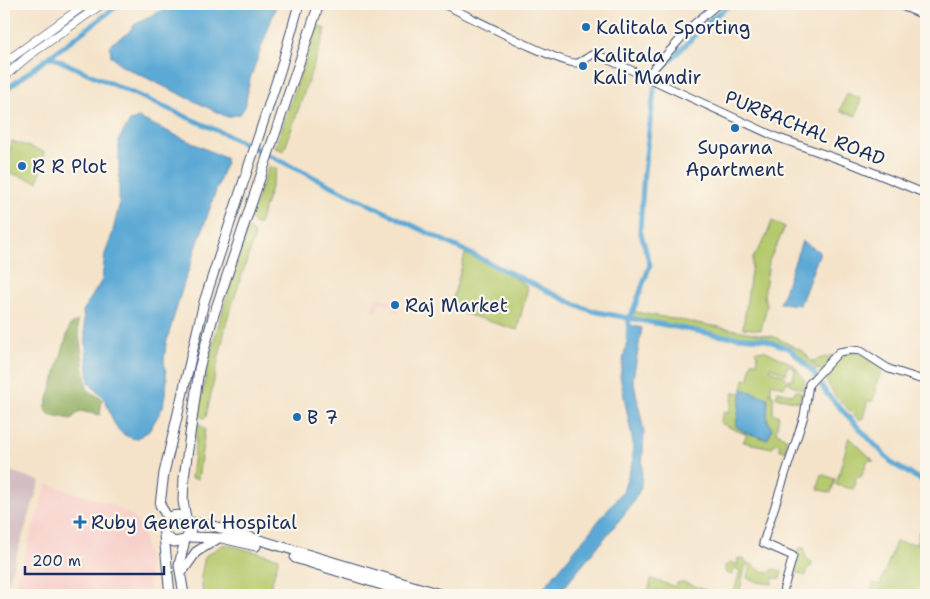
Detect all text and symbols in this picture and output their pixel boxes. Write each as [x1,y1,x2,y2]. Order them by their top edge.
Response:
place label: Kalitala Sporting [596,15,750,40]
marker: Kalitala Sporting [580,21,592,33]
place label: Kalitala Kali Mandir [593,43,702,90]
marker: Kalitala Kali Mandir [577,60,589,72]
street label: PURBACHAL ROAD [721,84,889,172]
marker: Suparna Apartment [729,122,741,134]
place label: Suparna Apartment [685,135,785,182]
place label: R R Plot [32,154,107,179]
marker: R R Plot [16,160,28,172]
place label: Raj Market [405,293,508,318]
marker: Raj Market [389,299,401,311]
place label: B 7 [307,405,338,430]
marker: B 7 [291,411,303,423]
place label: Ruby General Hospital [91,510,297,535]
marker: Ruby General Hospital [73,515,87,529]
scale bar [25,544,164,576]
text: 200 m [32,551,81,571]

